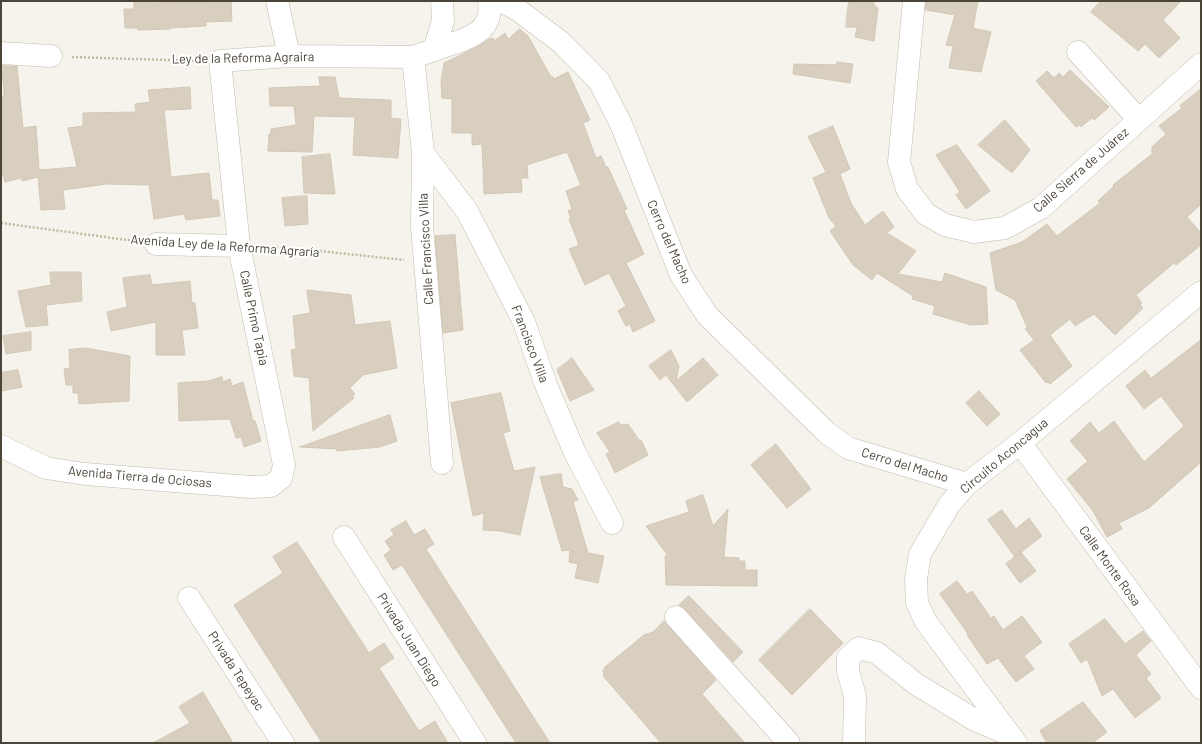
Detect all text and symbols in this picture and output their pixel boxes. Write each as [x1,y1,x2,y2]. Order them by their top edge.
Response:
street label: Ley de la Reforma Agraira [171,49,315,67]
street label: Calle Sierra de Juárez [1030,124,1132,216]
street label: Calle Francisco Villa [415,193,437,305]
street label: Cerro del Macho [644,198,694,286]
street label: Avenida Ley de la Reforma Agraría [130,232,320,260]
street label: Calle Primo Tapia [236,269,272,367]
street label: Francisco Villa [508,303,552,385]
street label: Circuito Aconcagua [957,415,1051,497]
street label: Cerro del Macho [860,444,950,486]
street label: Avenida Tierra de Ociosas [67,463,213,491]
street label: Calle Monte Rosa [1076,523,1144,609]
street label: Privada Juan Diego [374,590,444,690]
street label: Privada Tepeyac [205,628,267,714]

